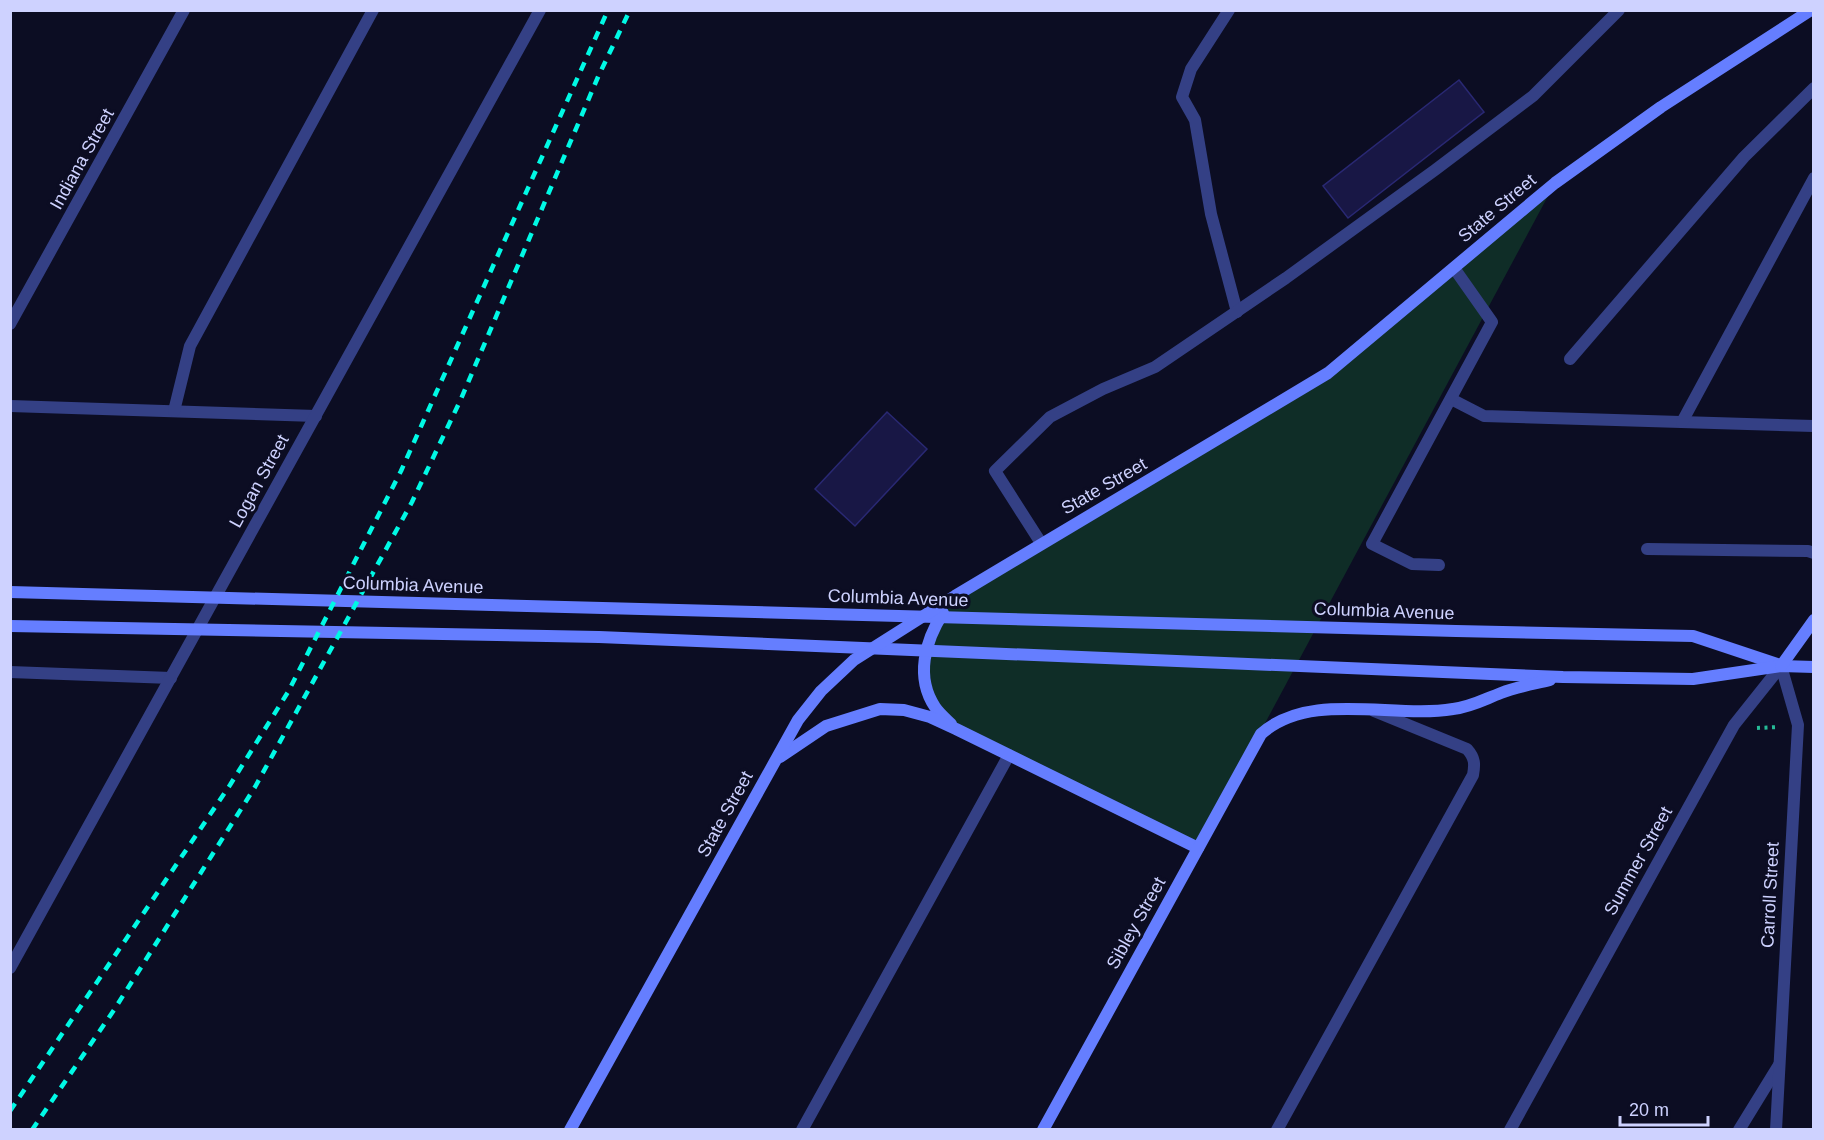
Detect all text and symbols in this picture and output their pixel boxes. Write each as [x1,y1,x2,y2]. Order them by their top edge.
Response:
street label: Indiana Street [46,105,118,213]
street label: State Street [1454,170,1540,246]
street label: Logan Street [225,431,293,531]
street label: State Street [1058,454,1150,518]
street label: Columbia Avenue [342,573,484,597]
street label: Columbia Avenue [827,586,969,610]
street label: Columbia Avenue [1313,599,1455,623]
street label: State Street [693,768,757,860]
street label: Summer Street [1600,803,1676,919]
street label: Carroll Street [1757,842,1783,948]
street label: Sibley Street [1103,874,1169,972]
scale bar [1620,1089,1708,1127]
text: 20 m [1629,1100,1669,1120]

